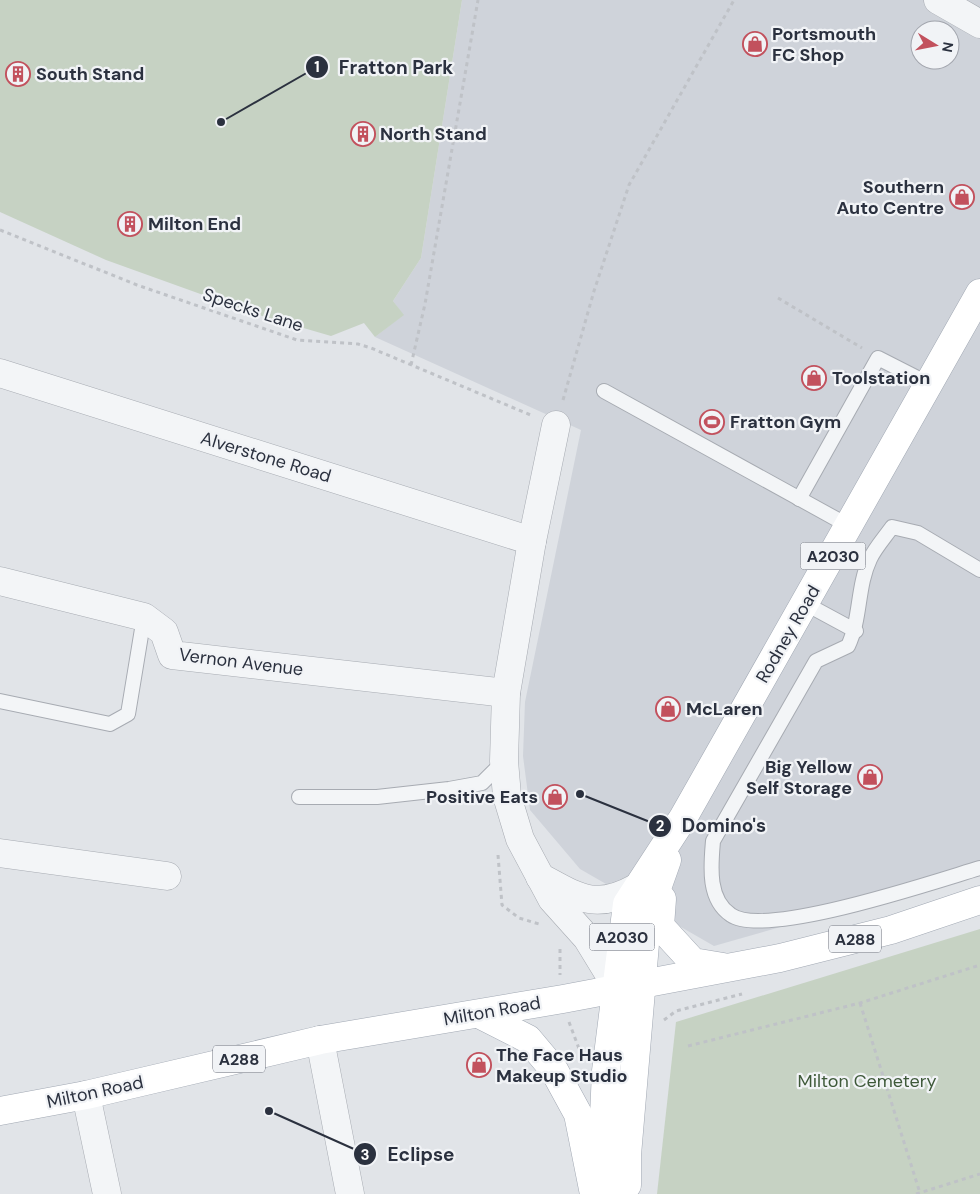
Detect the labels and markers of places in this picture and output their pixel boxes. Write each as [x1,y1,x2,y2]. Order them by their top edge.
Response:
place label: Portsmouth FC Shop [772,22,876,67]
shop icon: Portsmouth FC Shop [742,31,768,57]
callout: Fratton Park [304,50,463,84]
building icon: South Stand [5,61,31,87]
place label: South Stand [36,62,144,86]
building icon: North Stand [350,121,376,147]
place label: North Stand [380,122,487,146]
place label: Southern Auto Centre [836,175,944,220]
shop icon: Southern Auto Centre [949,184,975,210]
building icon: Milton End [117,211,143,237]
place label: Milton End [148,212,241,236]
shop icon: Toolstation [801,365,827,391]
place label: Toolstation [832,366,930,390]
sports icon: Fratton Gym [699,409,725,435]
place label: Fratton Gym [730,410,841,434]
shop icon: McLaren [655,696,681,722]
place label: McLaren [686,697,763,721]
place label: Big Yellow Self Storage [746,755,852,800]
shop icon: Big Yellow Self Storage [857,764,883,790]
shop icon: Positive Eats [542,784,568,810]
place label: Positive Eats [426,785,538,809]
callout: Domino's [647,809,776,843]
place label: The Face Haus Makeup Studio [496,1043,628,1088]
shop icon: The Face Haus Makeup Studio [466,1052,492,1078]
callout: Eclipse [353,1137,465,1171]

